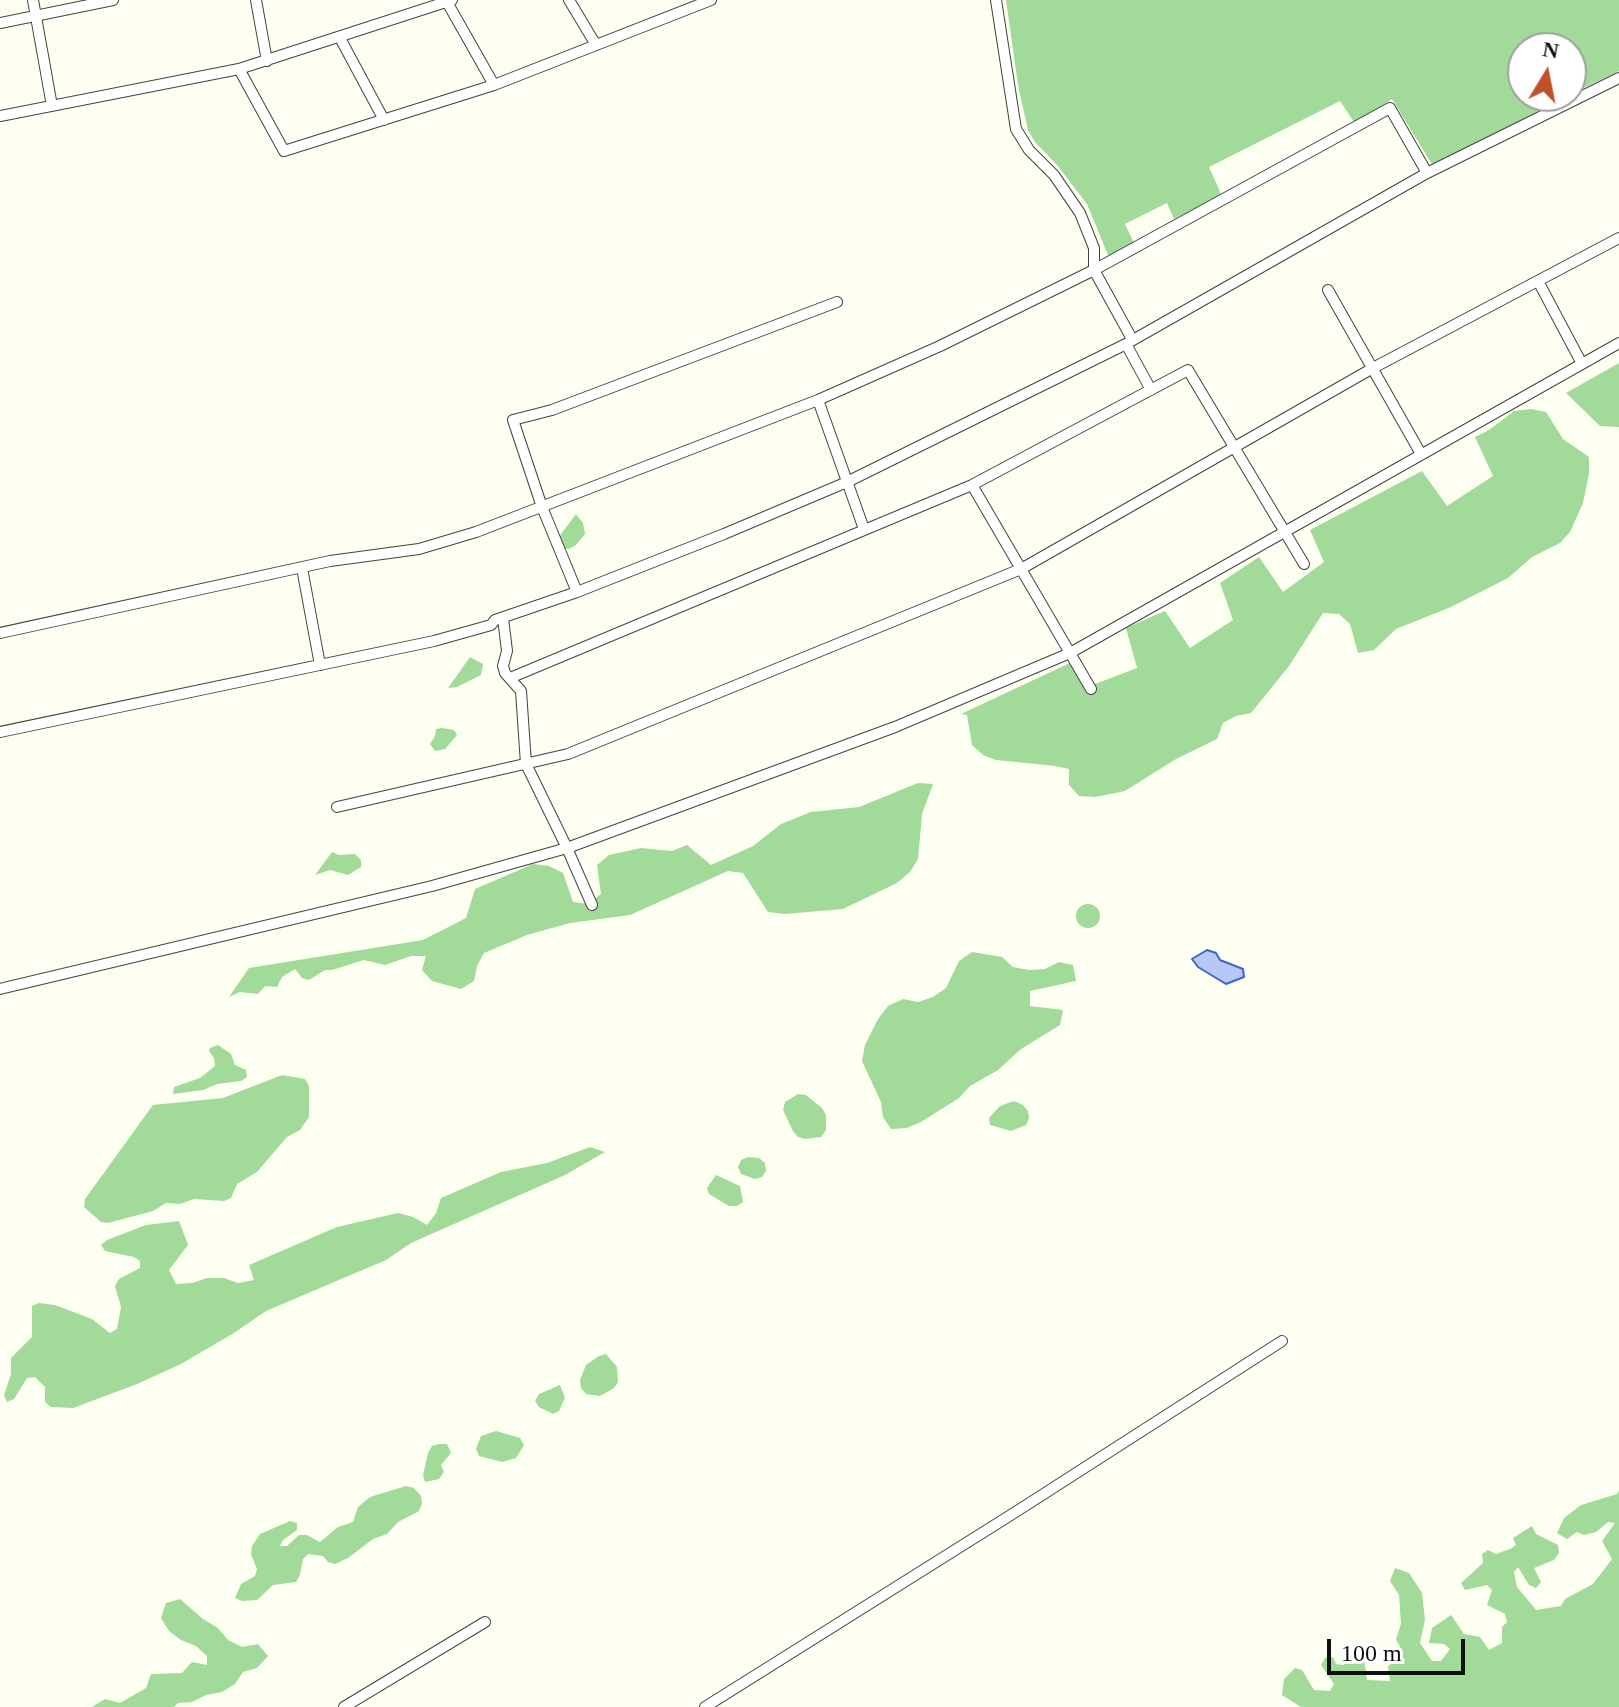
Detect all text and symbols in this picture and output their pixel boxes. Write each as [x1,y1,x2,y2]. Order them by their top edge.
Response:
north arrow [1507,32,1587,112]
text: N [1541,36,1561,64]
scale bar [1331,1623,1469,1673]
text: 100 m [1341,1640,1402,1666]

